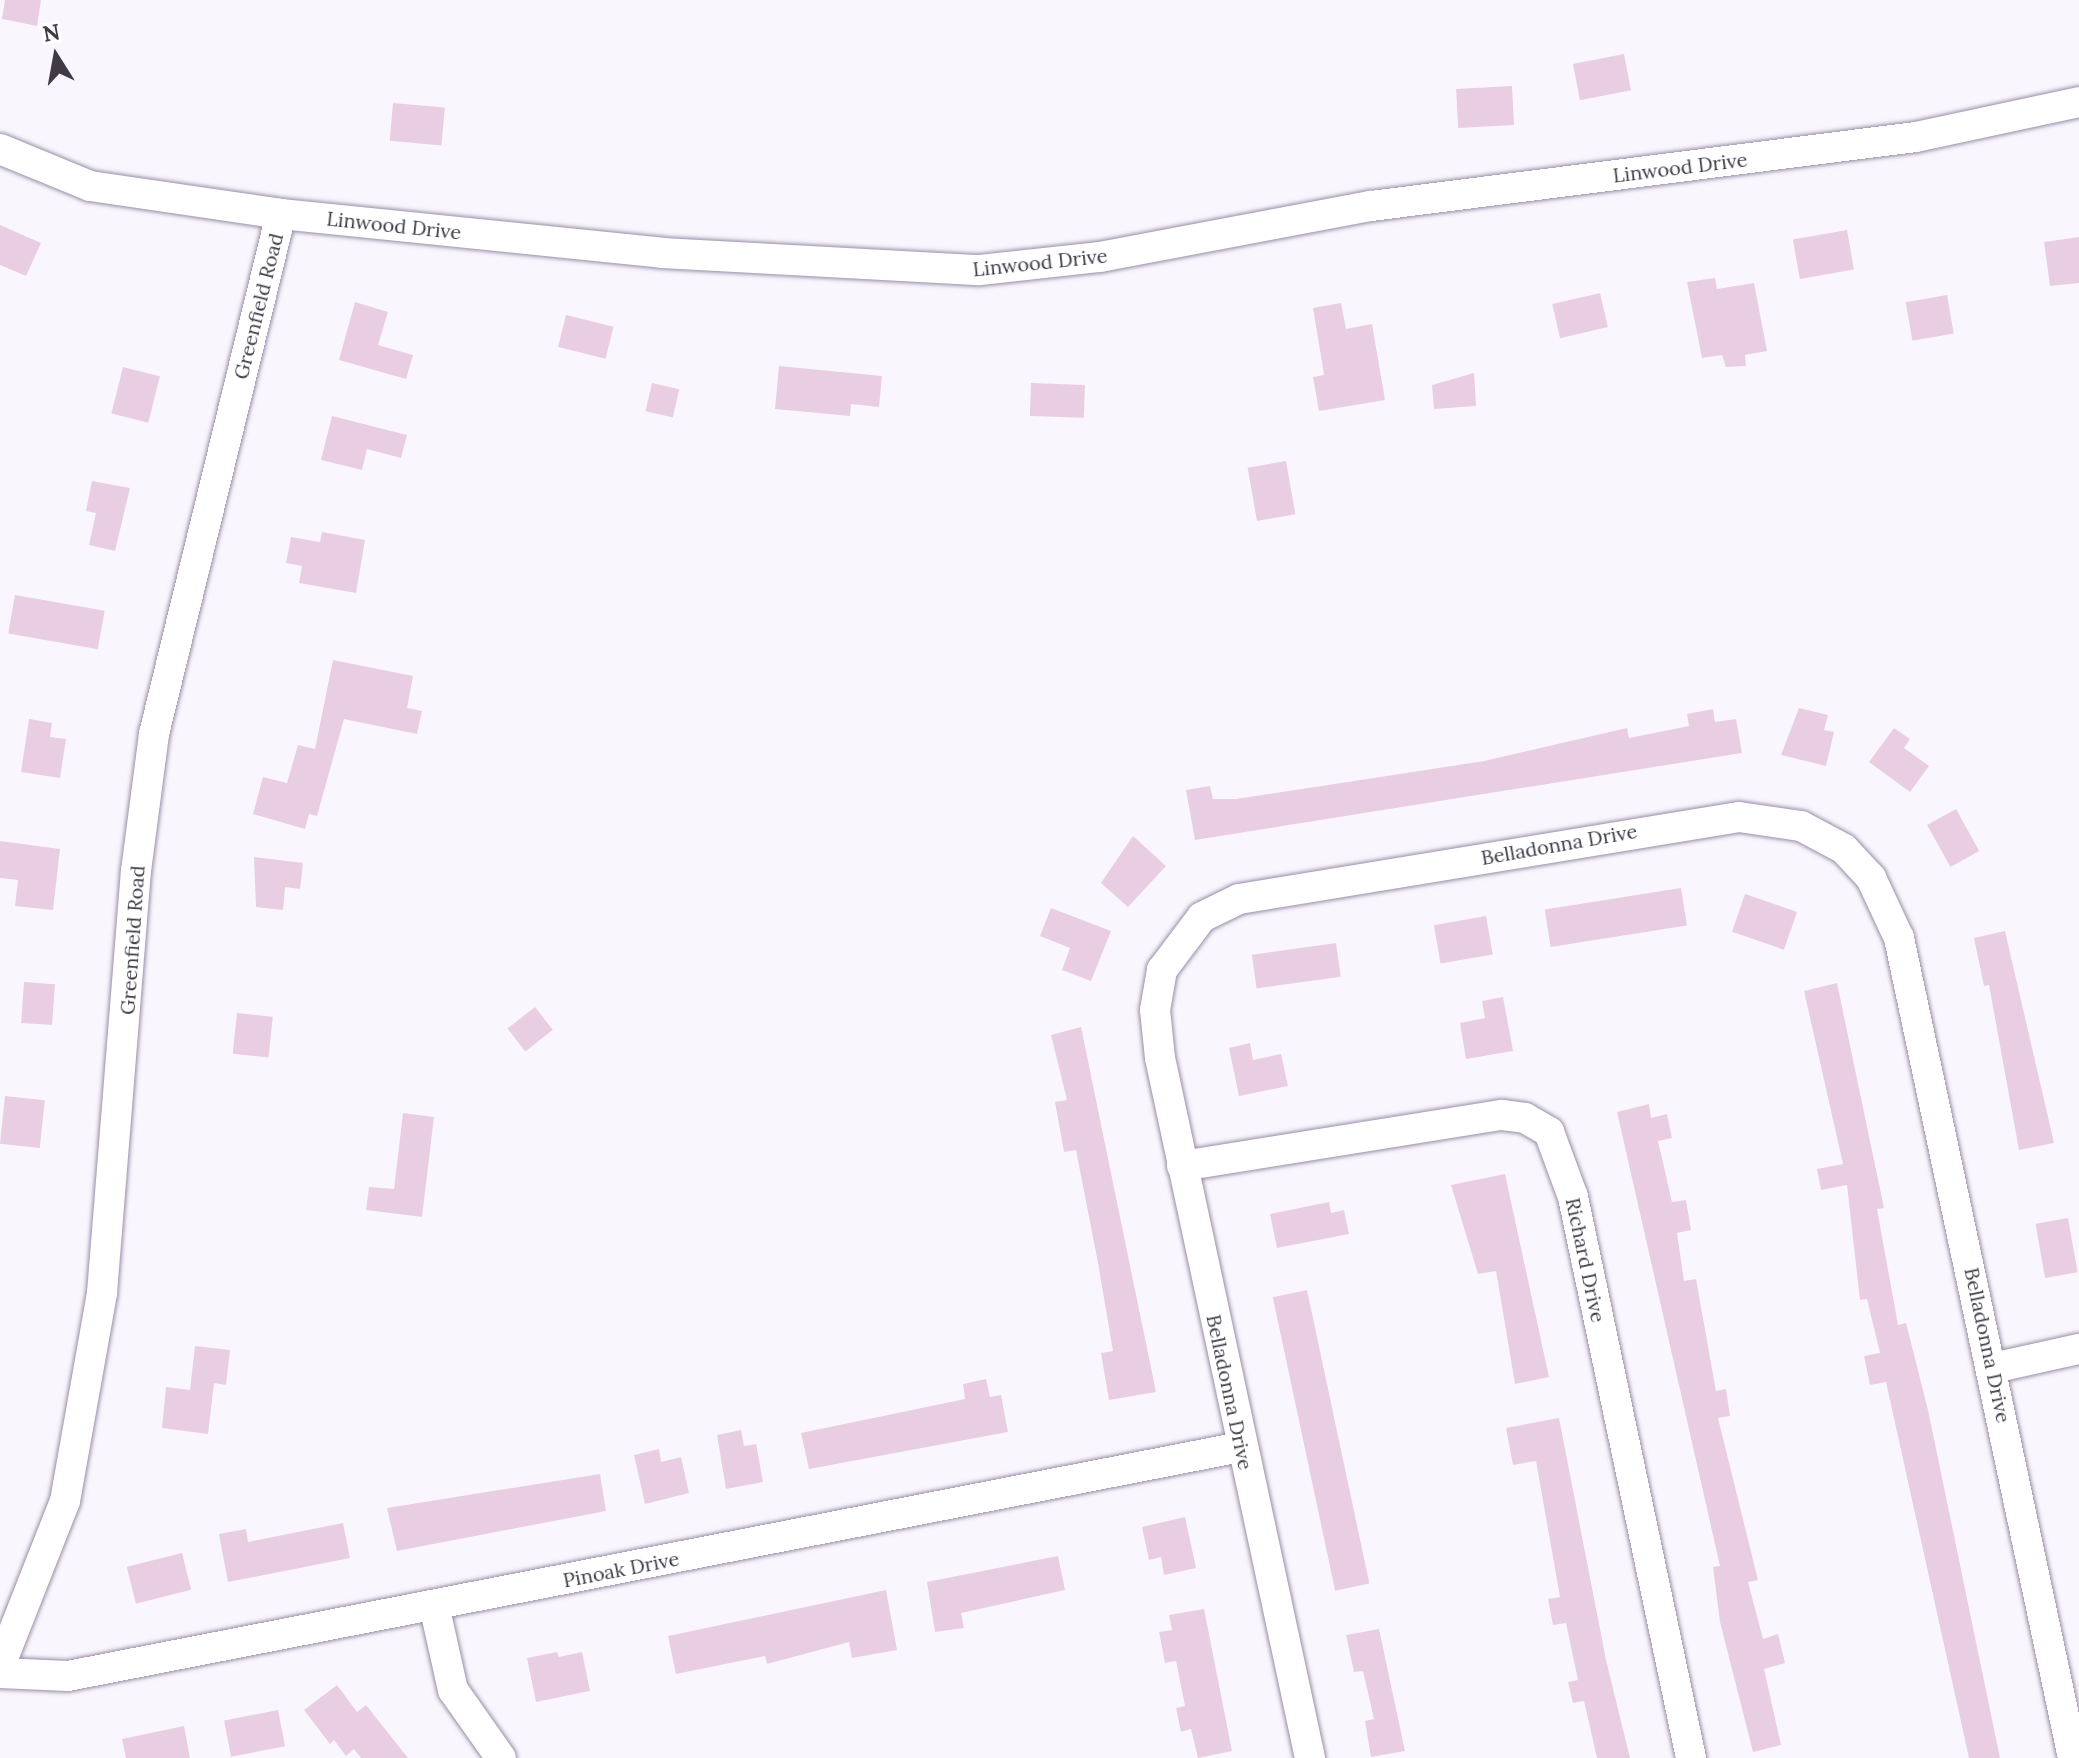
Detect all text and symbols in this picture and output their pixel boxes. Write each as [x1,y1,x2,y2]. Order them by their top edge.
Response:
north arrow [16,16,96,96]
text: N [40,17,62,48]
street label: Linwood Drive [1611,147,1749,187]
street label: Linwood Drive [325,206,463,244]
street label: Greenfield Road [228,230,288,382]
street label: Linwood Drive [971,243,1109,281]
street label: Belladonna Drive [1479,818,1639,870]
street label: Greenfield Road [115,864,149,1016]
street label: Richard Drive [1561,1195,1611,1325]
street label: Belladonna Drive [1960,1265,2016,1425]
street label: Belladonna Drive [1202,1312,1258,1472]
street label: Pinoak Drive [561,1546,681,1592]

